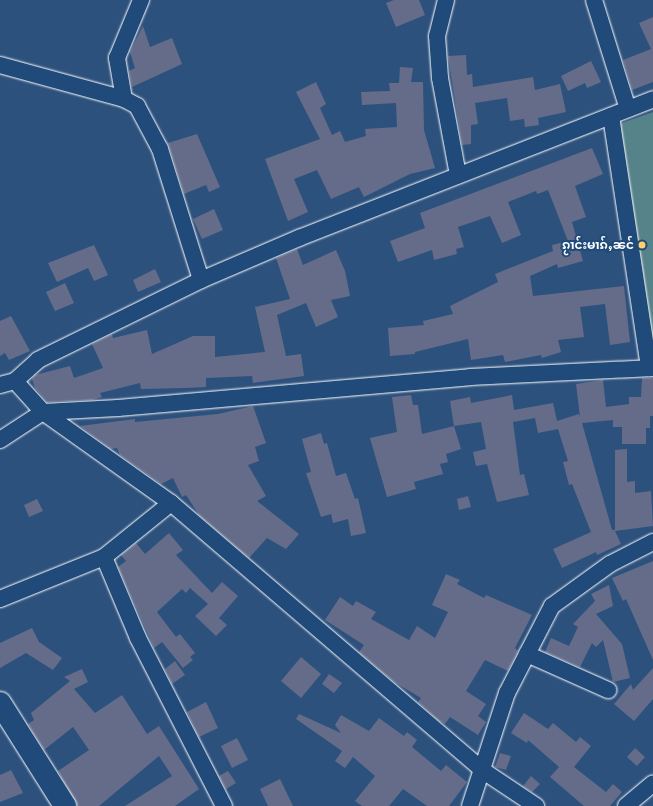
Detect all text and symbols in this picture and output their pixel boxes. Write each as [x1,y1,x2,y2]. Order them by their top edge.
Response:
place label: ၵႂၢင်းမၢၵ်ႇၼင် [562,238,634,252]
marker: ၵႂၢင်းမၢၵ်ႇၼင် [637,240,647,250]

